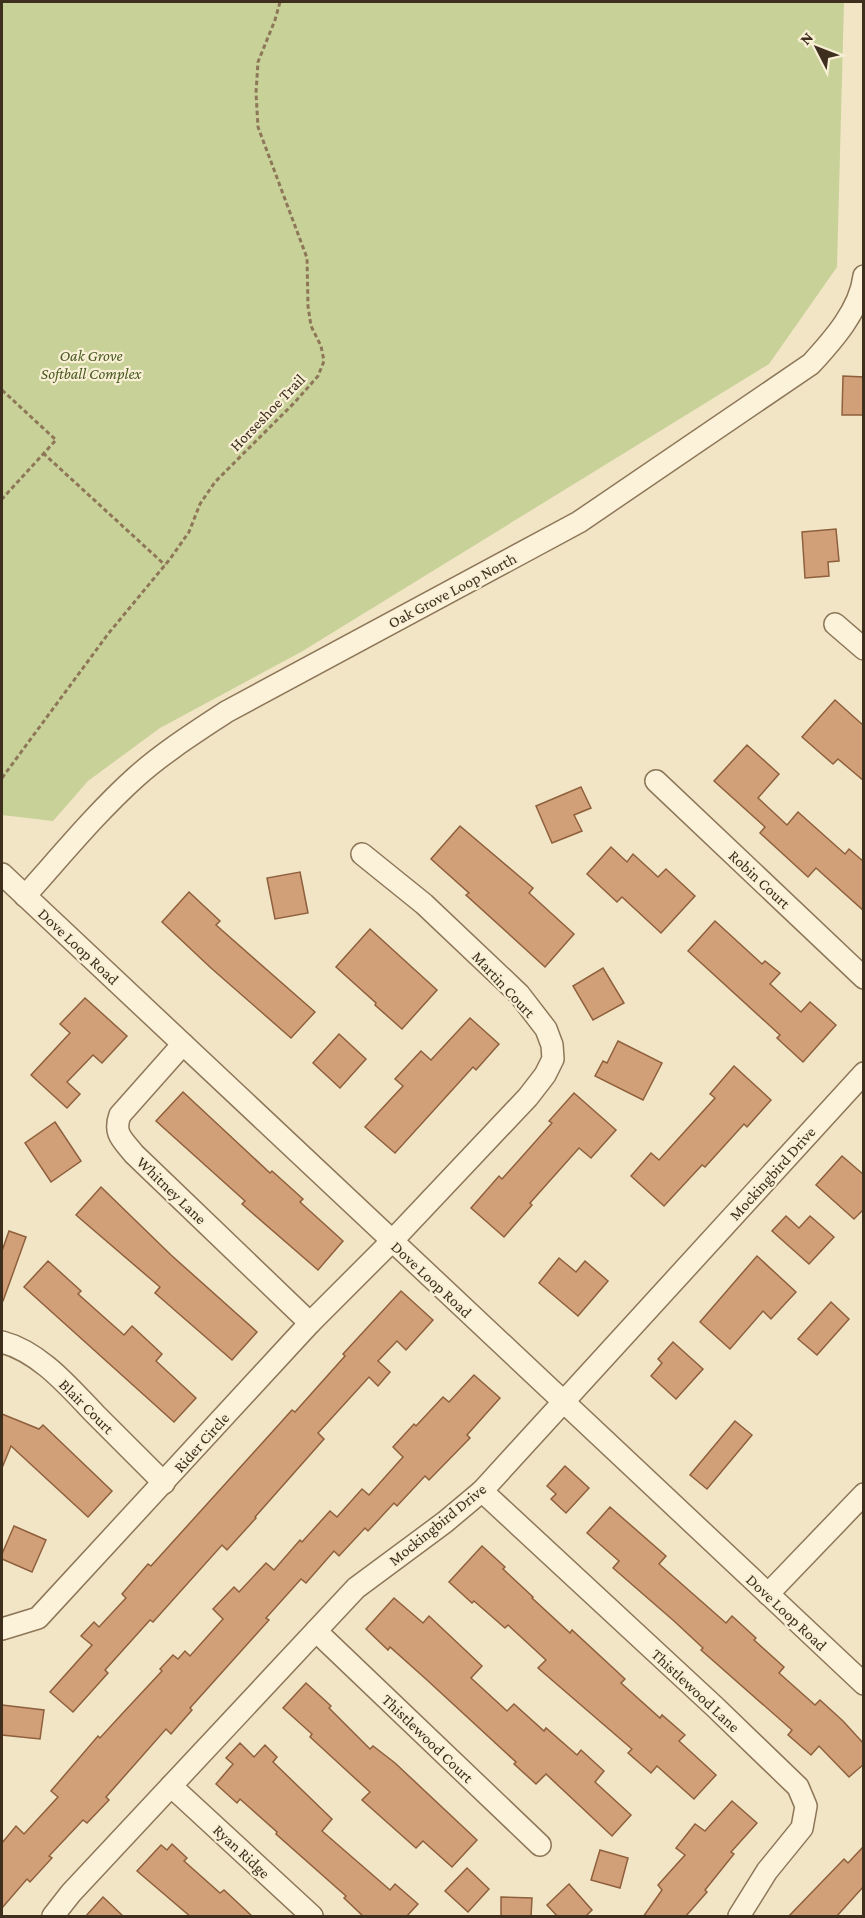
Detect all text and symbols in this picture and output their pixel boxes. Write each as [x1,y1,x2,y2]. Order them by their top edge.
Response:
north arrow [787,18,847,78]
text: N [796,28,816,48]
park label: Oak Grove Softball Complex [41,347,141,383]
street label: Horseshoe Trail [226,370,308,454]
street label: Oak Grove Loop North [385,549,520,632]
street label: Robin Court [726,847,794,912]
street label: Dove Loop Road [34,905,123,989]
street label: Martin Court [469,948,539,1021]
street label: Mockingbird Drive [726,1123,820,1224]
street label: Whitney Lane [133,1153,210,1228]
street label: Dove Loop Road [387,1238,476,1322]
street label: Blair Court [56,1376,118,1438]
street label: Rider Circle [170,1409,232,1476]
street label: Mockingbird Drive [385,1480,490,1570]
street label: Dove Loop Road [742,1571,831,1655]
street label: Thistlewood Lane [648,1645,743,1736]
street label: Thistlewood Court [379,1691,477,1787]
street label: Ryan Ridge [209,1821,273,1883]

